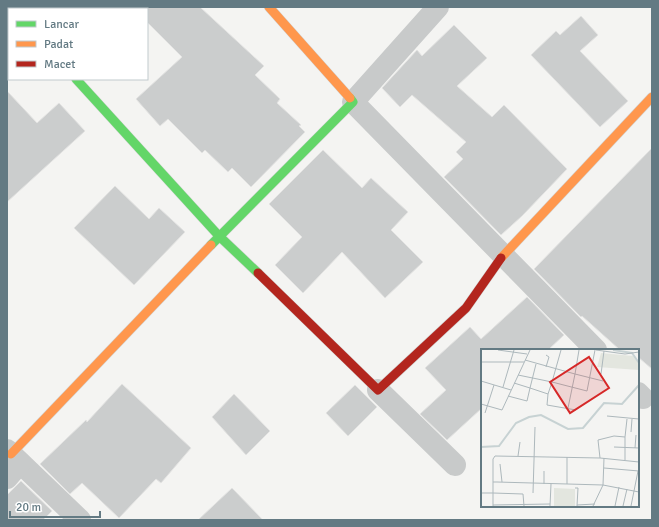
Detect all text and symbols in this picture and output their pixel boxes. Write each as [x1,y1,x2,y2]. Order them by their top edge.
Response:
legend [8,8,148,80]
text: Lancar [44,17,80,32]
text: Padat [44,37,73,52]
text: Macet [44,57,76,72]
inset map [481,349,639,507]
scale bar [10,493,100,519]
text: 20 m [16,500,41,515]

